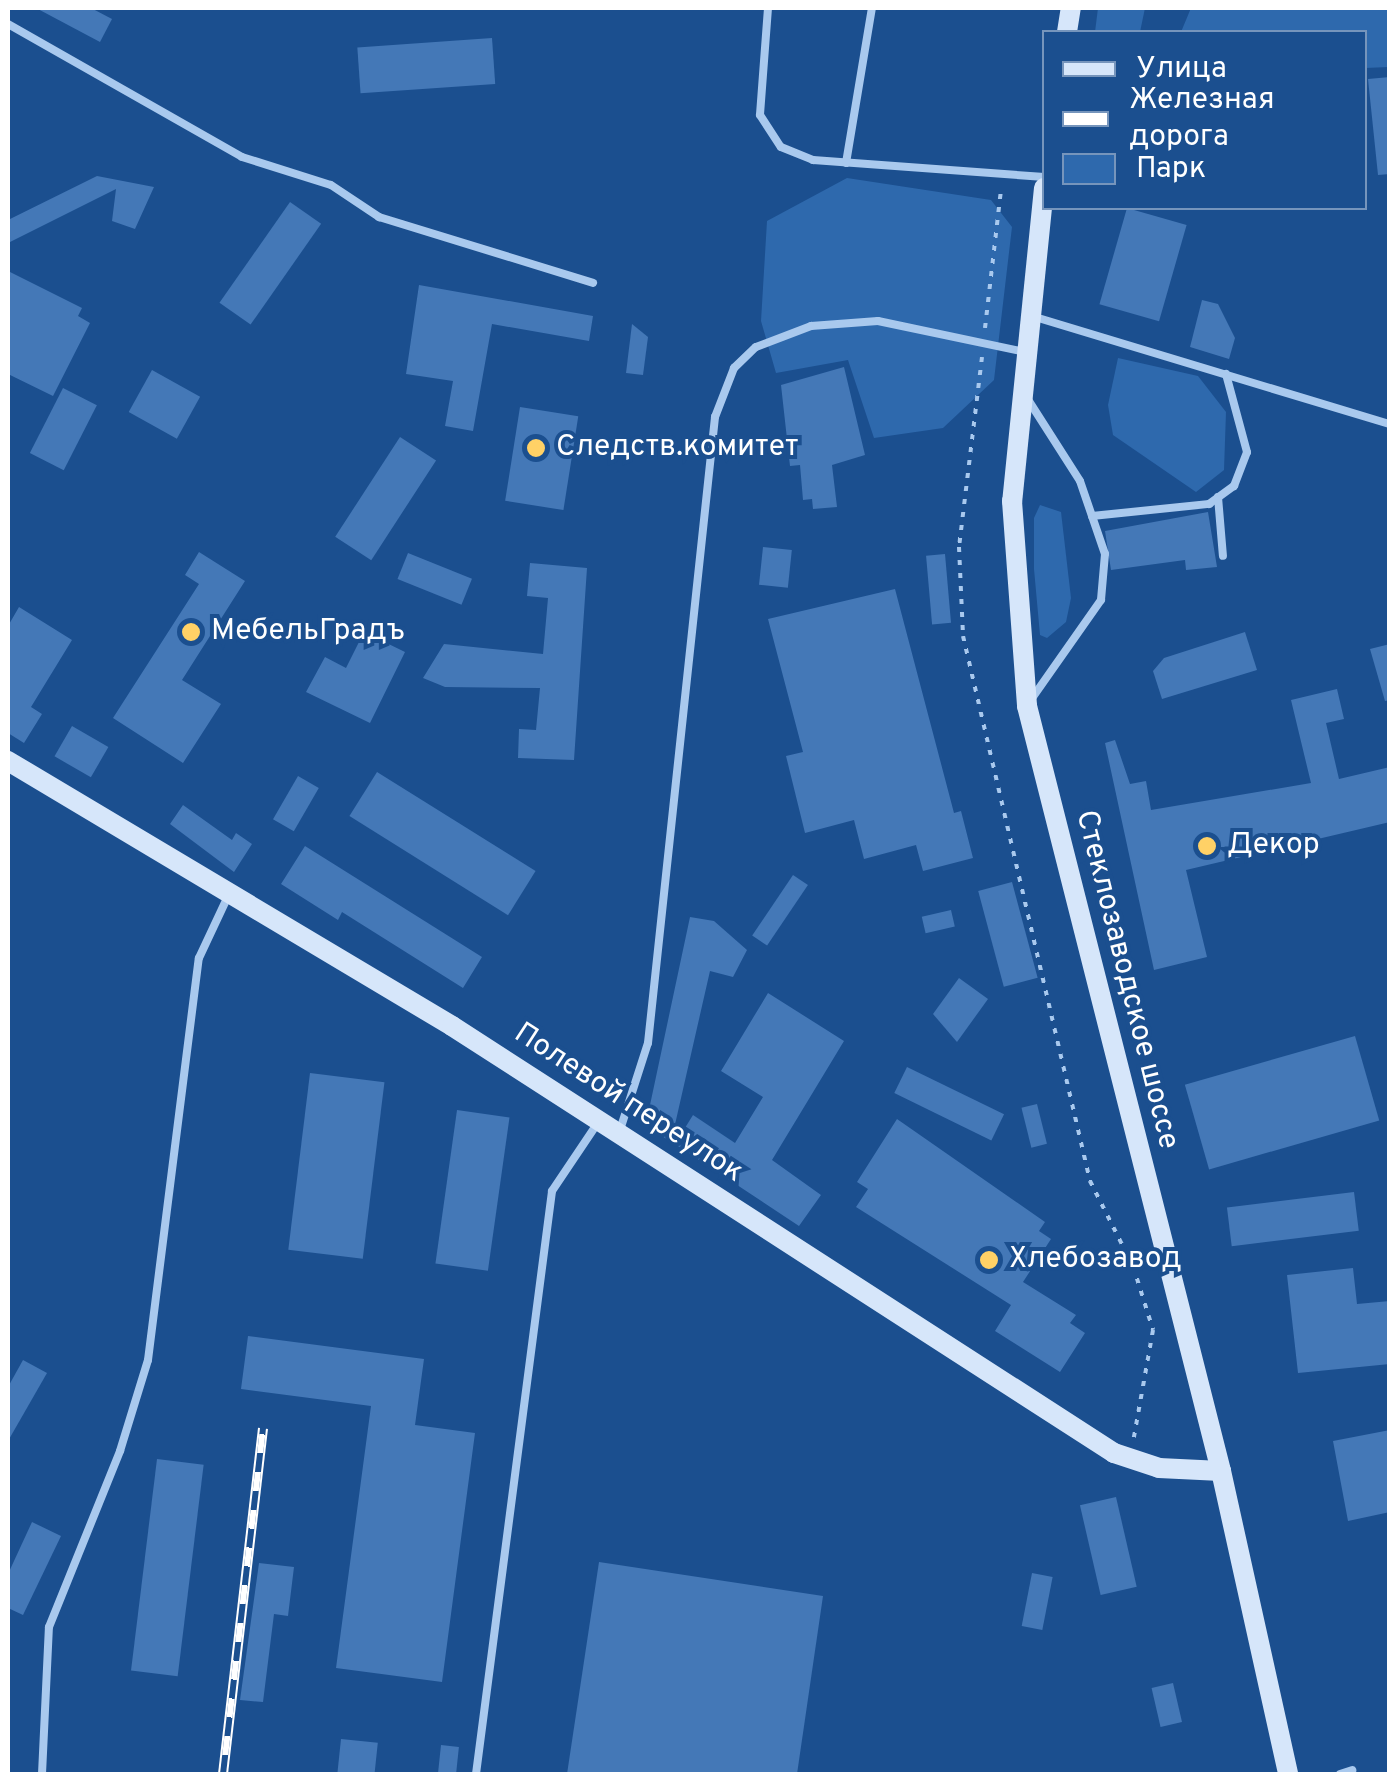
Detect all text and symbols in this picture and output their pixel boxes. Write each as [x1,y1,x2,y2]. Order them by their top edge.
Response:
legend [1042,30,1367,210]
text: Улица [1136,51,1227,88]
text: Железная дорога [1129,82,1275,156]
text: Парк [1136,151,1206,188]
place label: Следств.комитет [556,430,799,466]
marker: Следств.комитет [525,437,547,459]
place label: МебельГрадъ [211,614,405,650]
marker: МебельГрадъ [180,621,202,643]
street label: Стеклозаводское шоссе [1066,807,1186,1153]
place label: Декор [1227,828,1320,864]
marker: Декор [1196,835,1218,857]
street label: Полевой переулок [507,1016,749,1192]
place label: Хлебозавод [1009,1242,1182,1278]
marker: Хлебозавод [978,1249,1000,1271]

